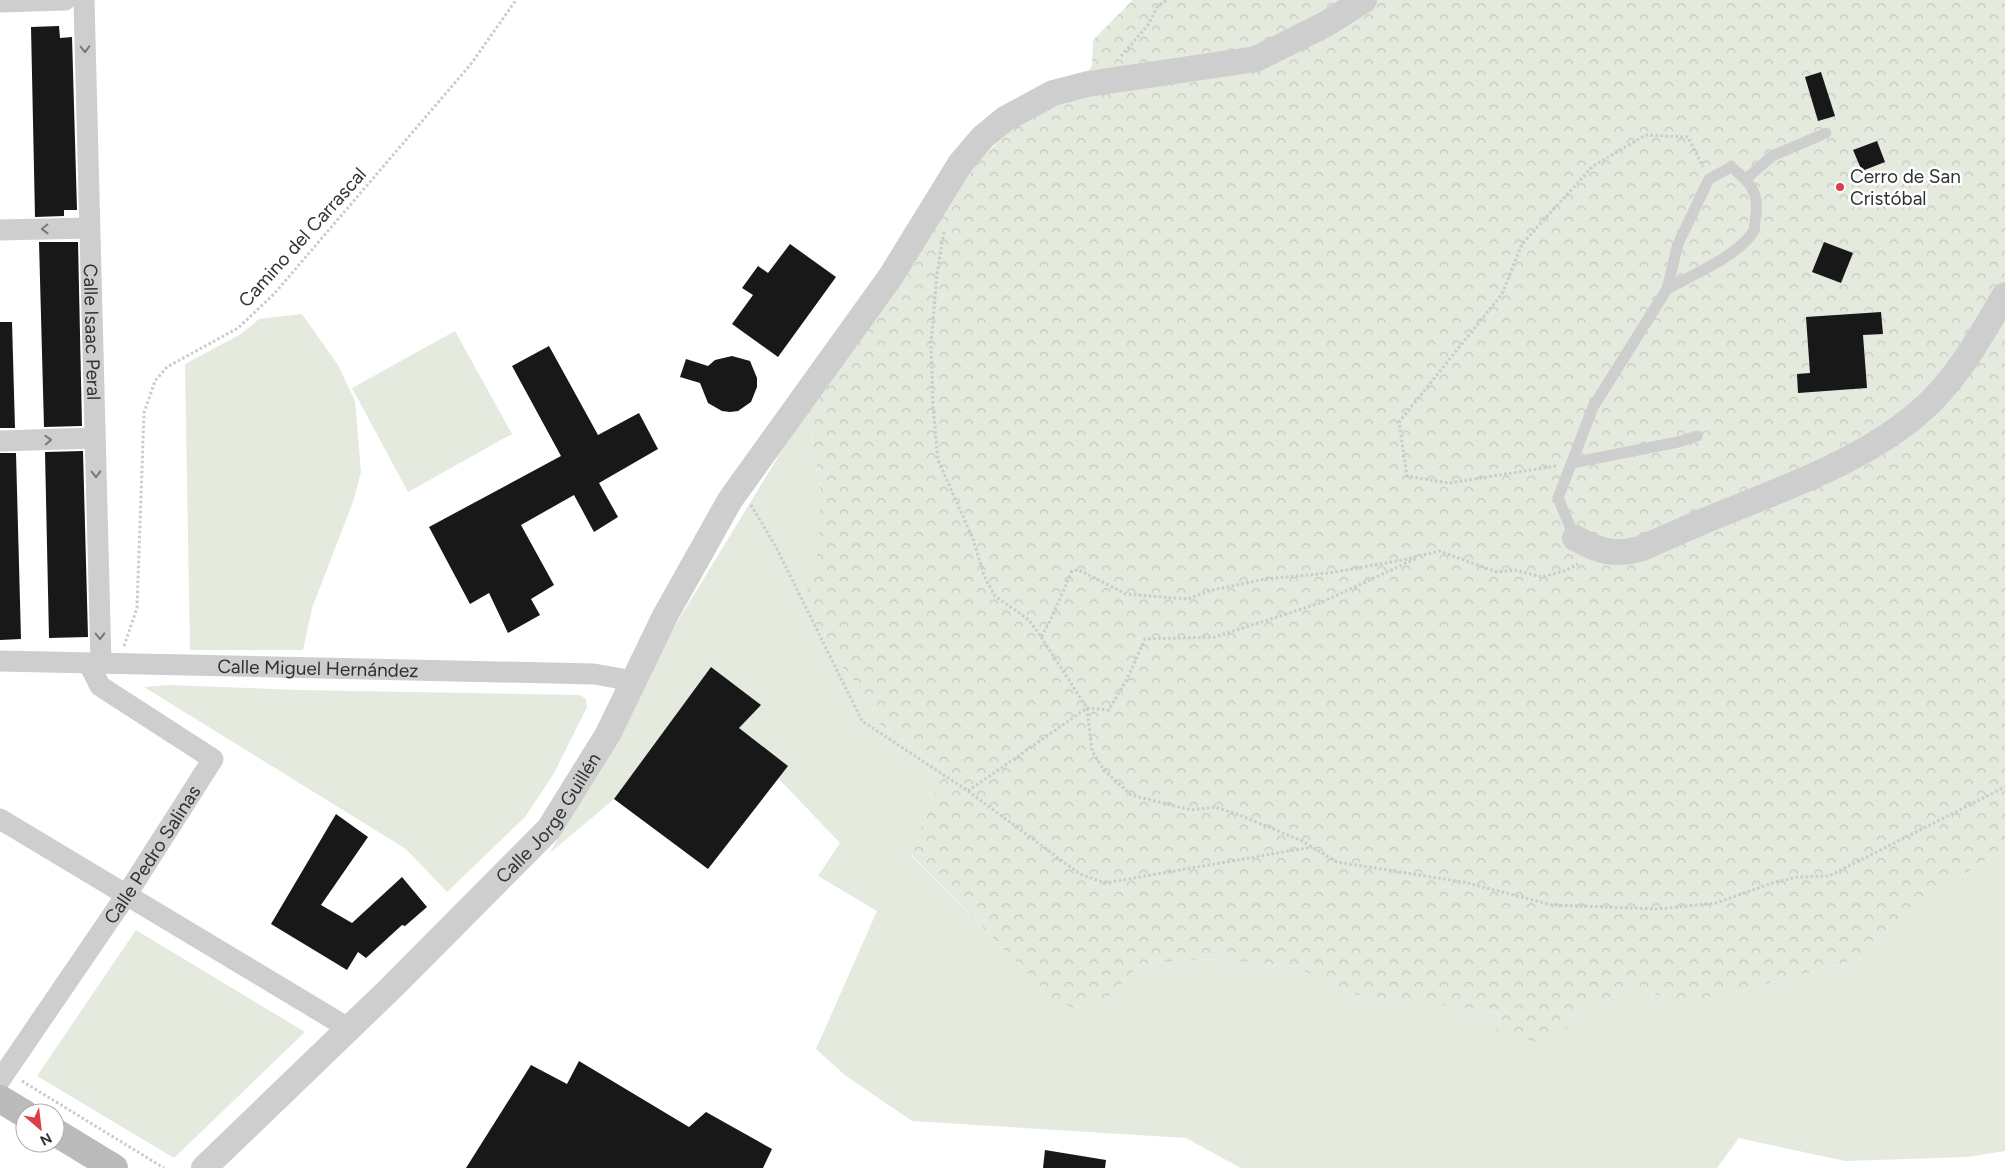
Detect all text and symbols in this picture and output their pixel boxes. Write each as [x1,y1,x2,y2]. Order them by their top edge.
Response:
one-way arrow [80,45,90,53]
street label: Camino del Carrascal [234,163,371,312]
place label: Cerro de San Cristóbal [1850,165,1961,210]
marker: Cerro de San Cristóbal [1834,181,1846,193]
one-way arrow [40,224,48,234]
street label: Calle Isaac Peral [79,263,105,401]
one-way arrow [44,434,52,445]
one-way arrow [91,470,101,478]
one-way arrow [95,632,105,640]
street label: Calle Miguel Hernández [217,655,419,682]
street label: Calle Jorge Guillén [491,749,606,888]
street label: Calle Pedro Salinas [99,781,205,928]
north arrow [15,1103,65,1153]
text: N [37,1129,55,1149]

